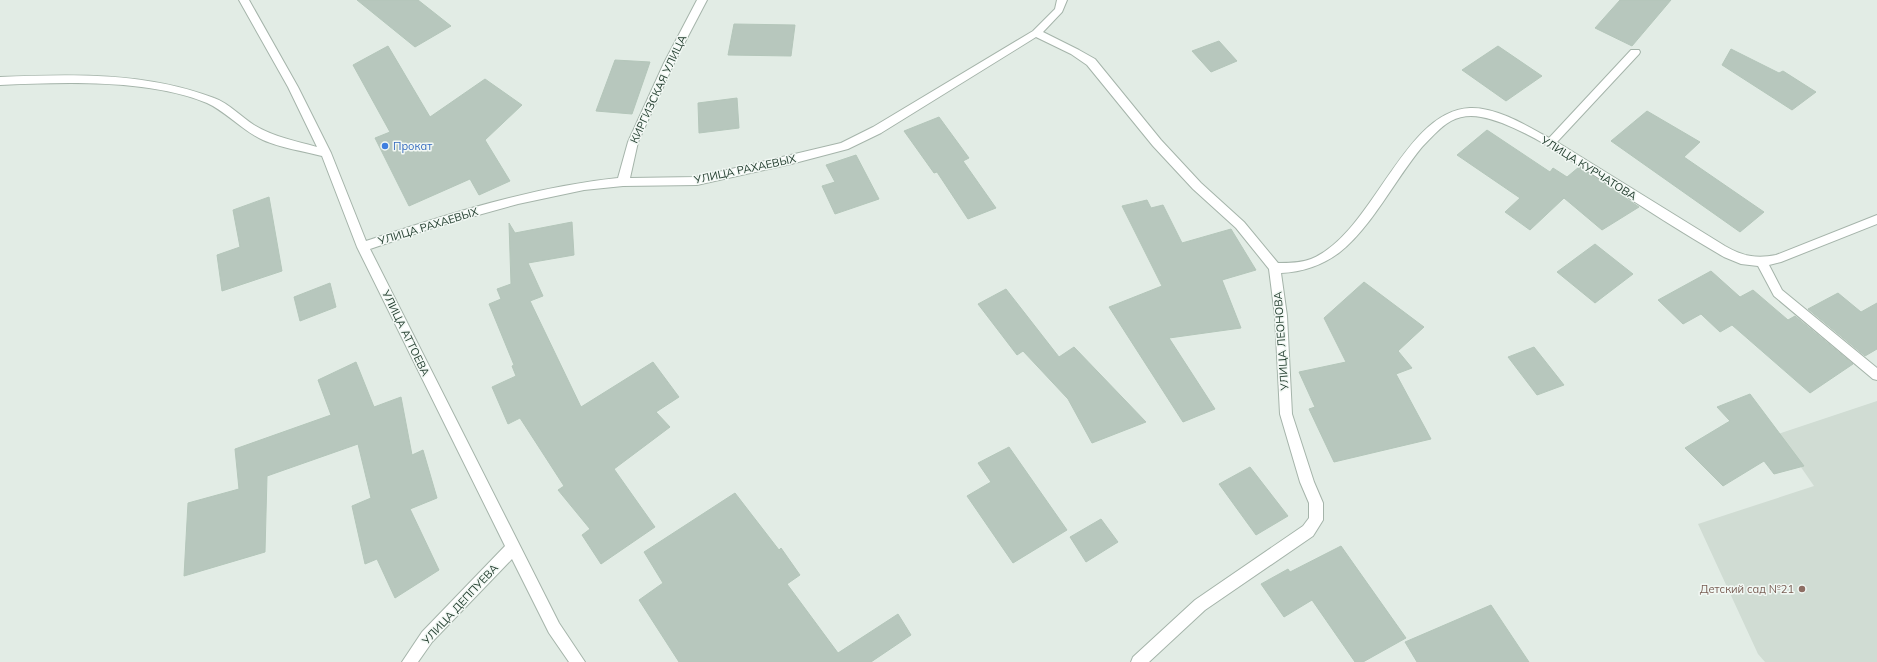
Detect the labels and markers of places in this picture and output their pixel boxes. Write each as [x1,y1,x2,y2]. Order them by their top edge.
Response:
place label: Прокат [393,139,432,153]
marker: Прокат [380,141,390,151]
place label: Детский сад №21 [1700,582,1794,596]
marker: Детский сад №21 [1797,584,1807,594]

